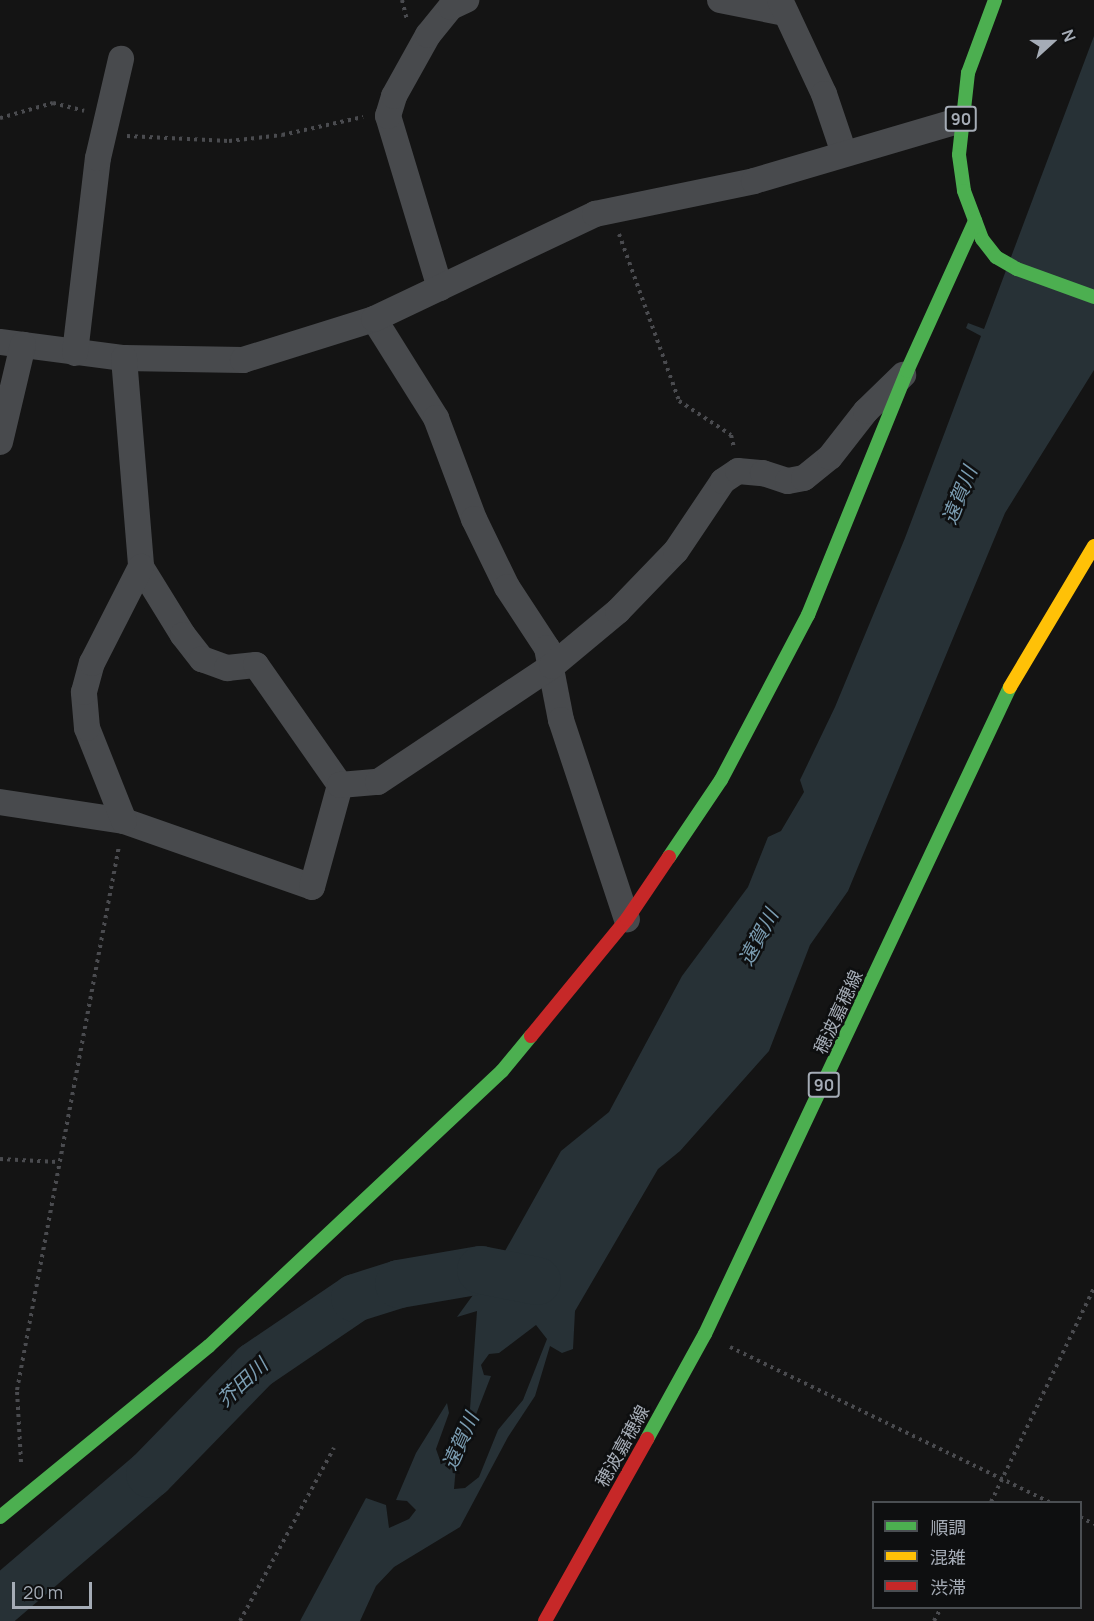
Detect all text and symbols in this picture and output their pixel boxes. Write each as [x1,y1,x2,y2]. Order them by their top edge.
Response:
north arrow [1022,12,1082,72]
text: N [1056,26,1081,45]
road number: 90 [944,106,978,132]
water label: 遠賀川 [937,463,981,527]
water label: 遠賀川 [733,905,783,969]
street label: 穂波嘉穂線 [809,967,867,1057]
road number: 90 [808,1072,840,1098]
water label: 芥田川 [212,1353,272,1411]
street label: 穂波嘉穂線 [591,1401,653,1491]
water label: 遠賀川 [437,1409,483,1473]
legend [872,1501,1082,1609]
text: 順調 [930,1515,966,1539]
text: 混雑 [930,1545,966,1569]
scale bar [15,1570,94,1608]
text: 渋滞 [930,1575,966,1599]
text: 20 m [23,1580,63,1604]

